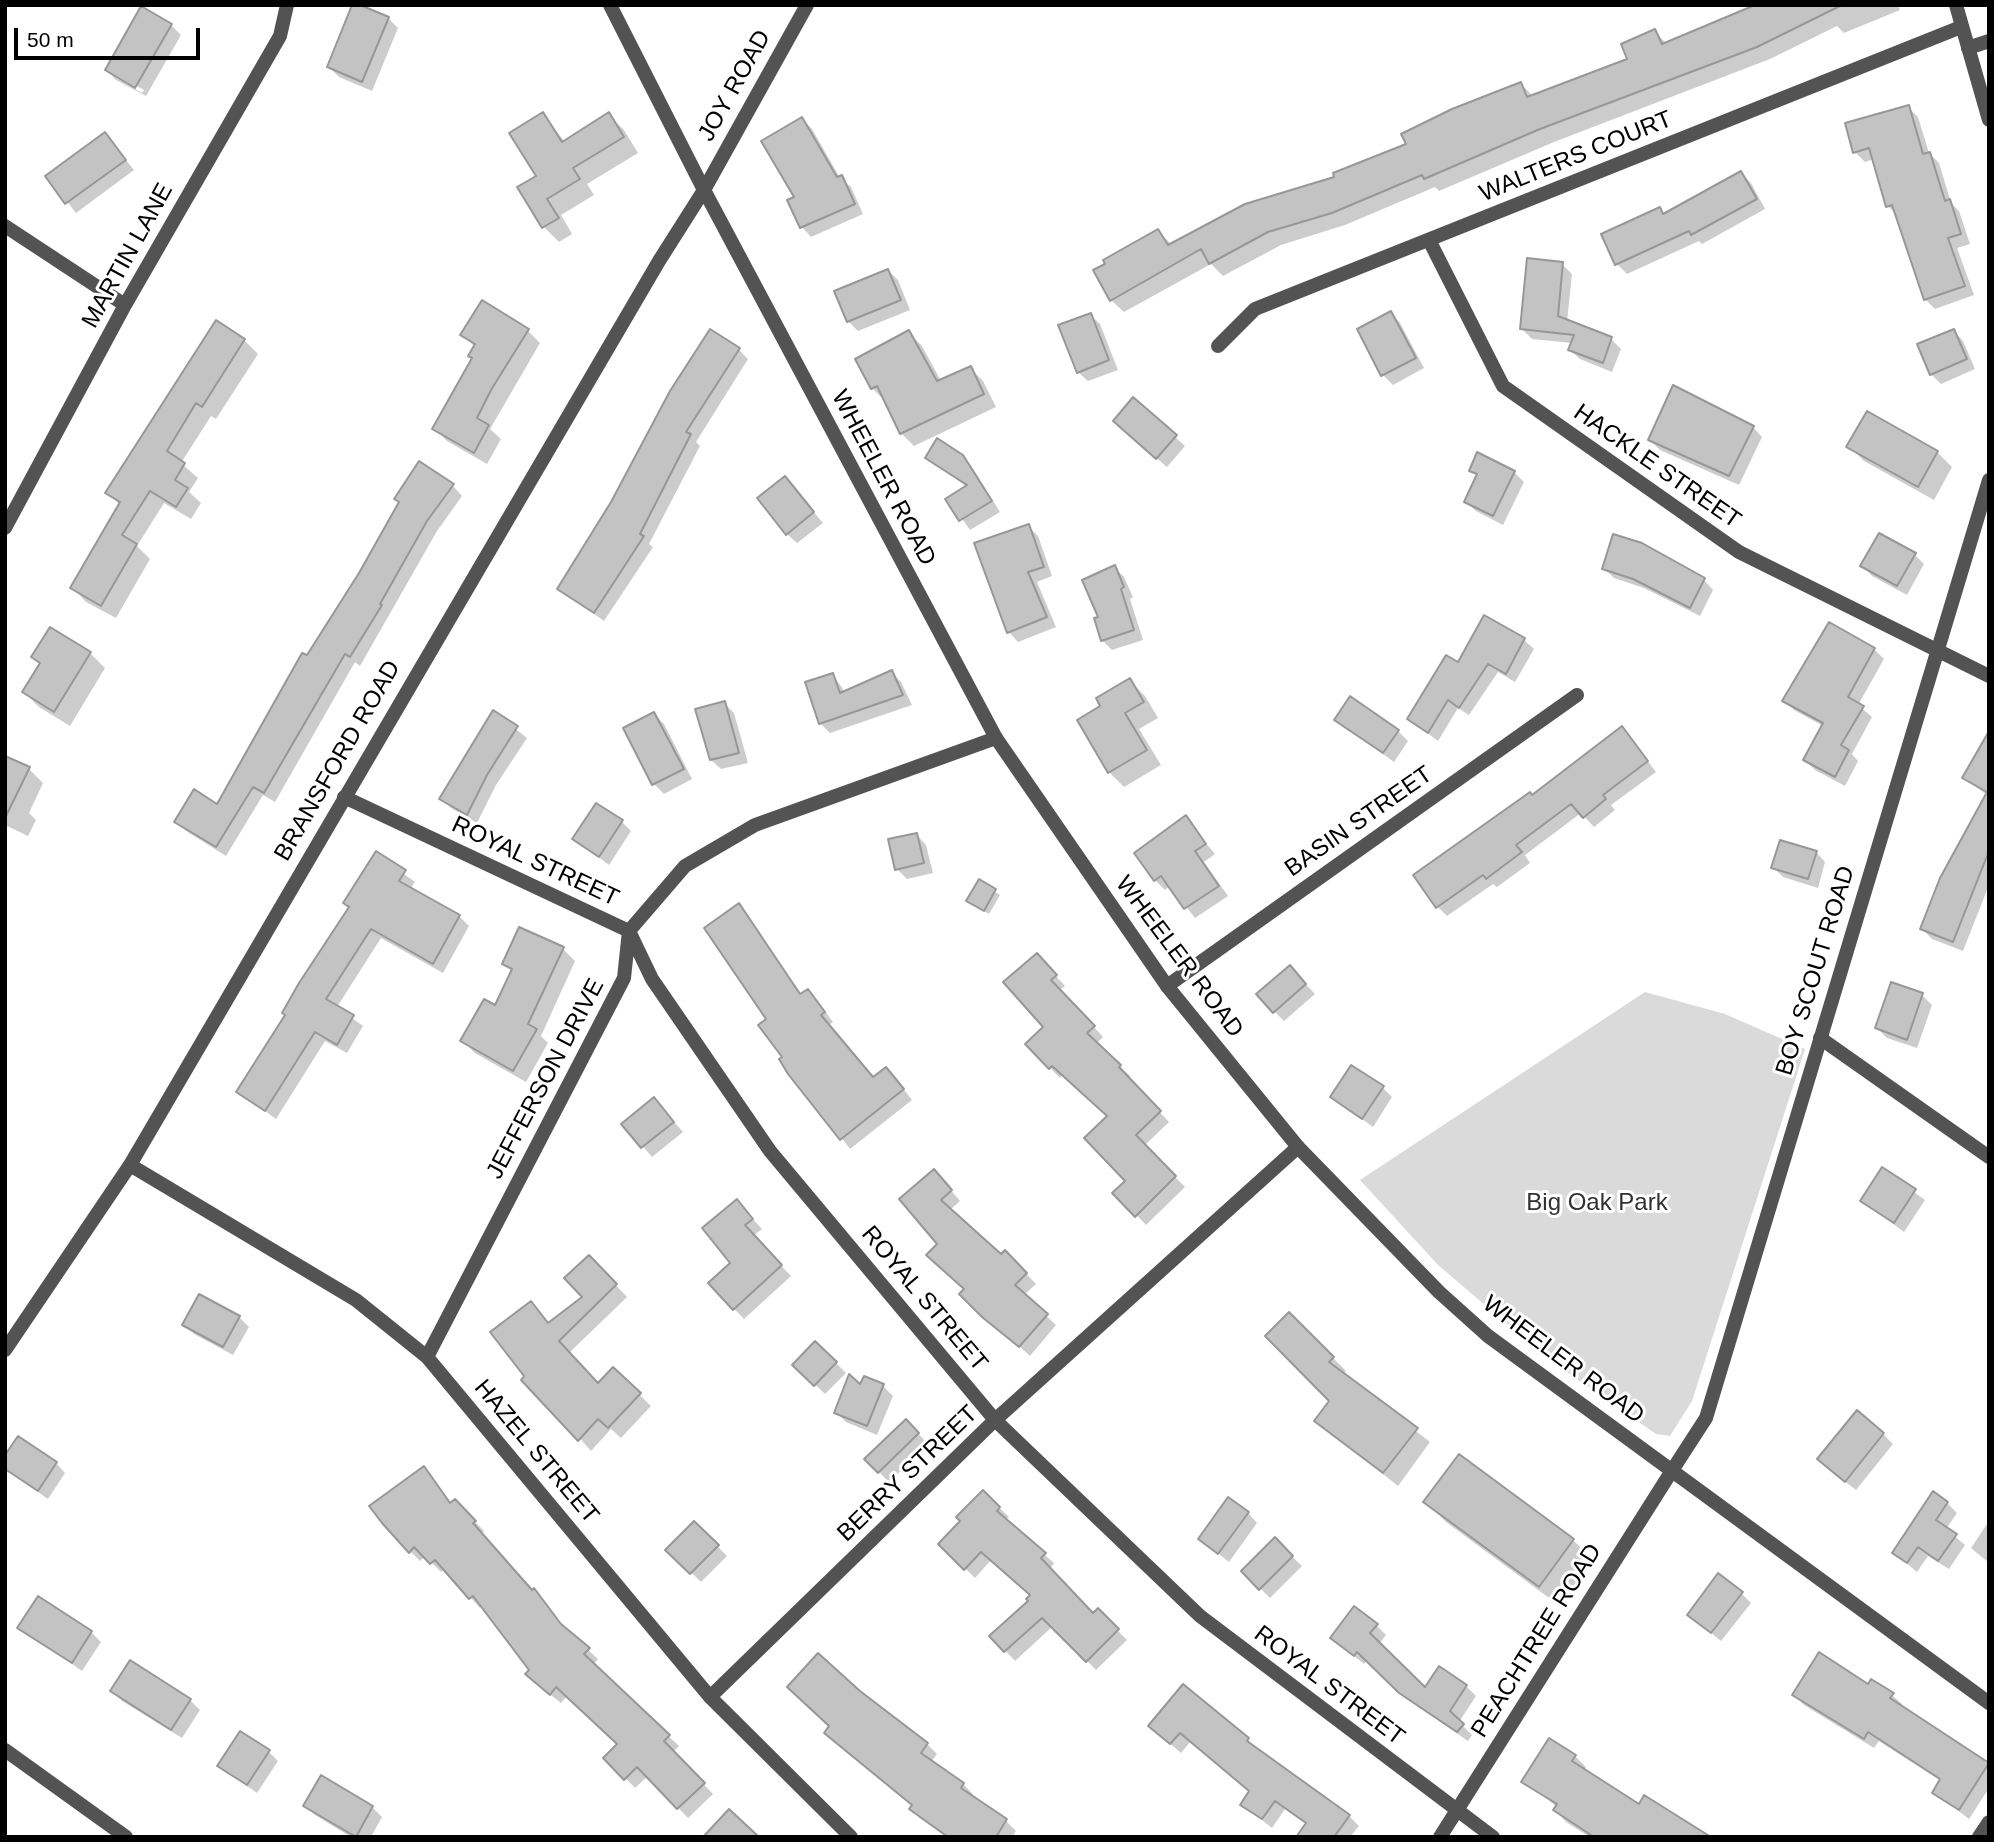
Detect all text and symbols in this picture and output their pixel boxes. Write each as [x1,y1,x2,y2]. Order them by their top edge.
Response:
scale bar [18,14,203,58]
street label: JOY ROAD [693,25,777,147]
text: 50 m [27,28,74,51]
street label: WALTERS COURT [1476,105,1676,209]
street label: MARTIN LANE [76,179,180,333]
street label: WHEELER ROAD [825,385,941,571]
street label: HACKLE STREET [1568,399,1746,535]
street label: BRANSFORD ROAD [269,656,407,866]
street label: BASIN STREET [1280,760,1438,884]
street label: ROYAL STREET [447,811,623,913]
street label: BOY SCOUT ROAD [1770,863,1862,1079]
street label: WHEELER ROAD [1109,871,1249,1043]
street label: JEFFERSON DRIVE [481,974,611,1184]
park label: Big Oak Park [1526,1189,1668,1217]
street label: ROYAL STREET [855,1220,993,1378]
street label: WHEELER ROAD [1477,1290,1649,1430]
street label: HAZEL STREET [468,1374,604,1530]
street label: BERRY STREET [832,1400,984,1548]
street label: PEACHTREE ROAD [1466,1539,1608,1743]
street label: ROYAL STREET [1248,1620,1410,1752]

